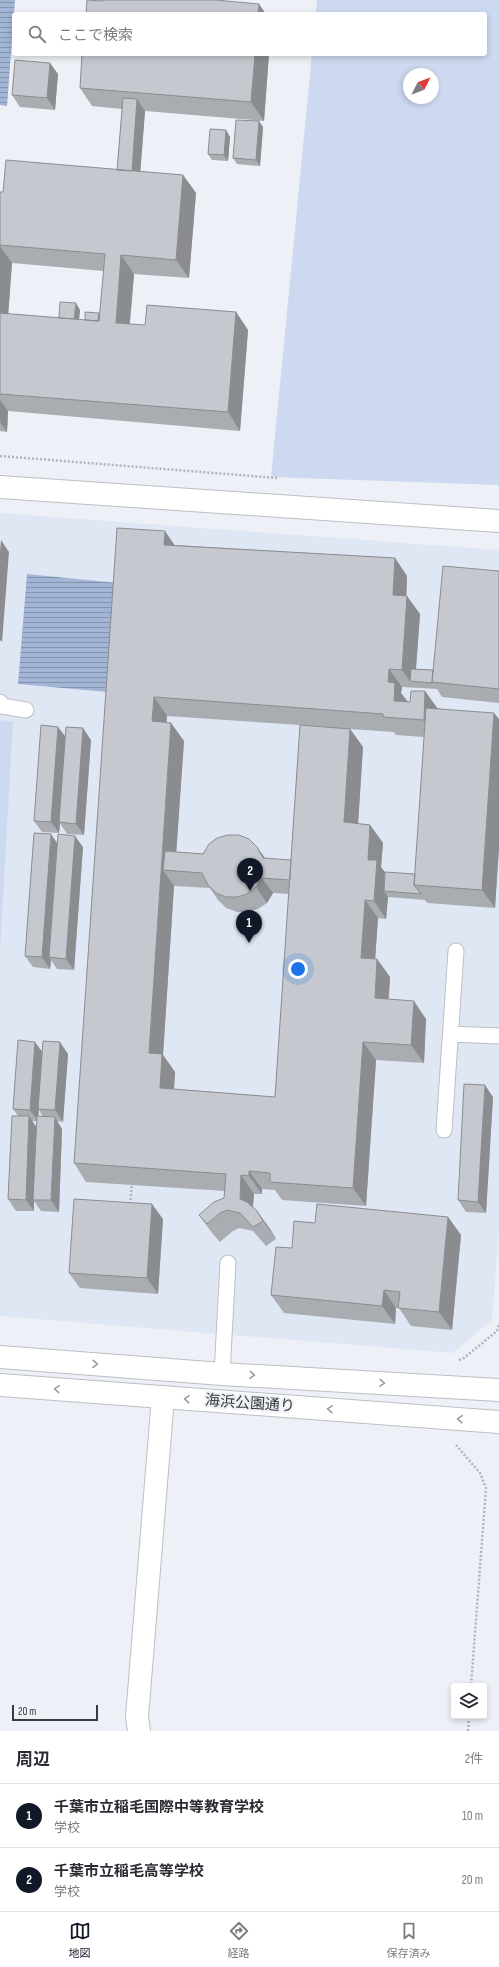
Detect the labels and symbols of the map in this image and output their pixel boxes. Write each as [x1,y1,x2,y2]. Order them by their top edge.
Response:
north arrow [403,68,439,104]
pin: 2 [237,858,263,891]
pin: 1 [236,910,262,943]
your location [288,959,308,979]
one-way arrow [92,1359,98,1368]
one-way arrow [249,1371,255,1380]
one-way arrow [379,1379,385,1387]
one-way arrow [54,1385,60,1394]
street label: 海浜公園通り [204,1391,296,1416]
one-way arrow [184,1394,190,1403]
one-way arrow [327,1405,333,1414]
one-way arrow [457,1414,463,1423]
scale bar [12,1703,98,1722]

